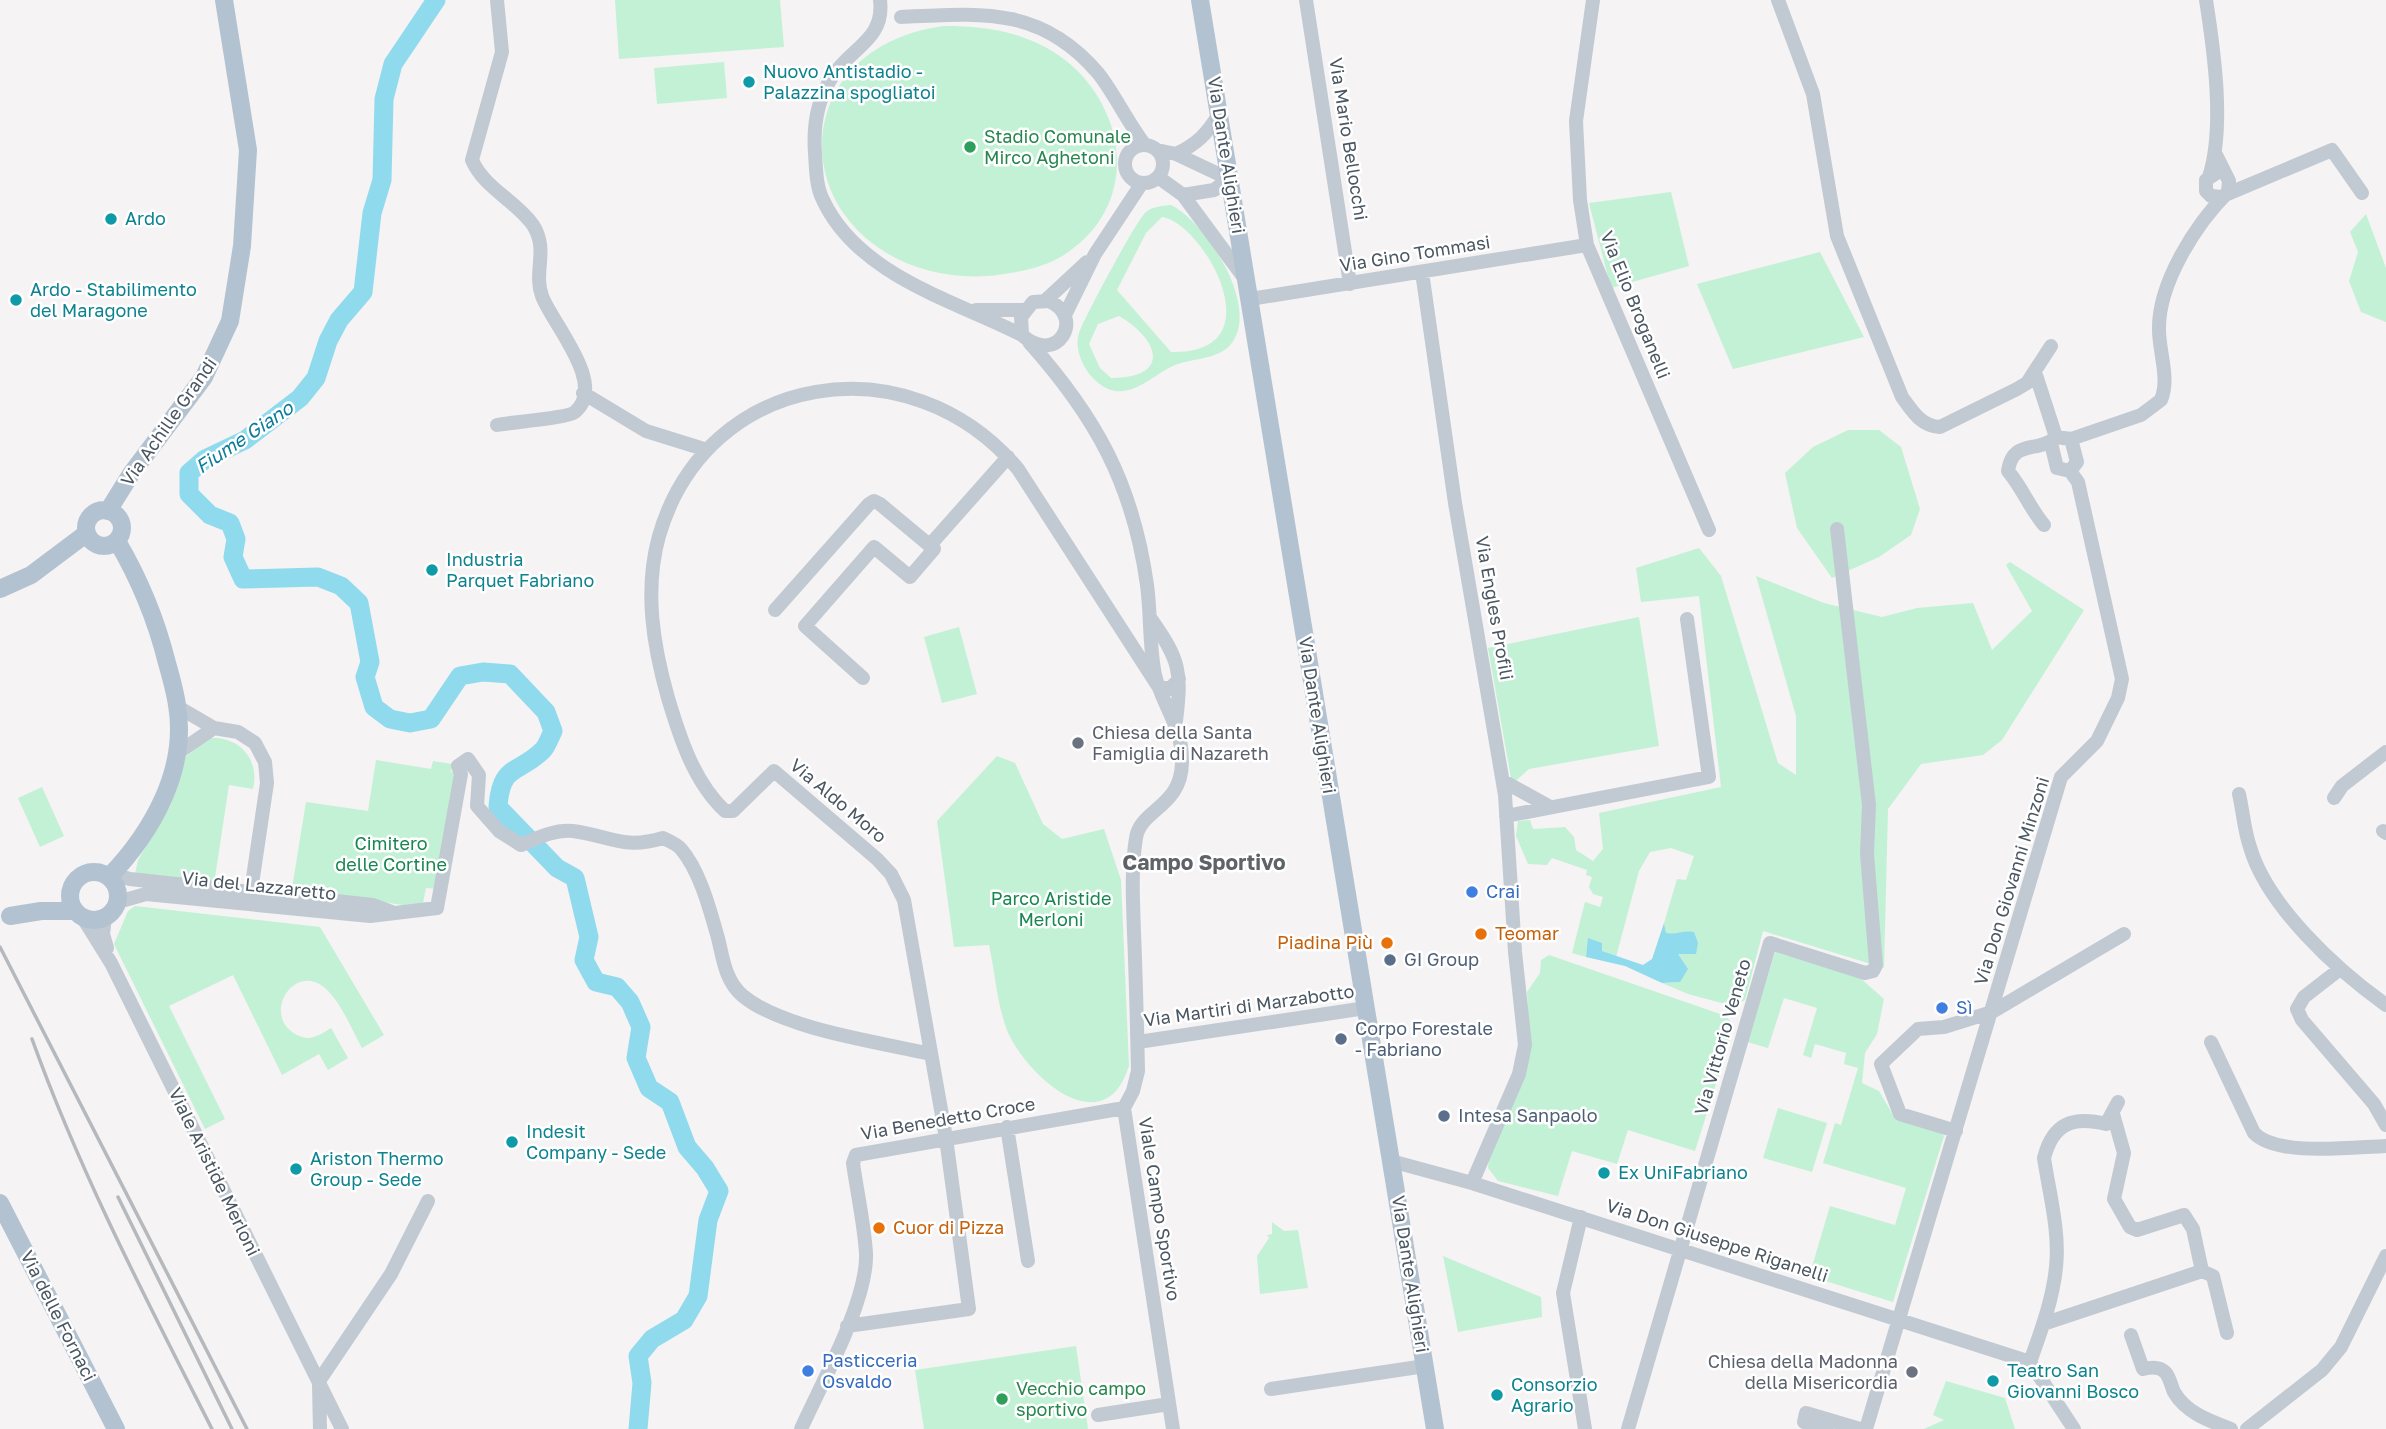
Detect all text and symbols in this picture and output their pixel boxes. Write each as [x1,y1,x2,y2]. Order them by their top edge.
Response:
street label: Via Mario Bellocchi [1325,56,1373,222]
place label: Nuovo Antistadio - Palazzina spogliatoi [763,60,936,103]
marker: Nuovo Antistadio - Palazzina spogliatoi [741,74,757,90]
street label: Via Dante Alighieri [1204,75,1250,235]
place label: Stadio Comunale Mirco Aghetoni [984,125,1131,168]
marker: Stadio Comunale Mirco Aghetoni [962,139,978,155]
place label: Ardo [125,207,166,229]
marker: Ardo [103,211,119,227]
street label: Via Elio Broganelli [1596,228,1676,382]
street label: Via Gino Tommasi [1338,230,1492,276]
place label: Ardo - Stabilimento del Maragone [30,278,197,321]
marker: Ardo - Stabilimento del Maragone [8,292,24,308]
street label: Via Achille Grandi [116,353,221,490]
water label: Fiume Giano [191,395,298,478]
street label: Via Engles Profili [1471,534,1518,682]
place label: Industria Parquet Fabriano [446,548,594,591]
marker: Industria Parquet Fabriano [424,562,440,578]
street label: Via Dante Alighieri [1295,635,1341,795]
place label: Chiesa della Santa Famiglia di Nazareth [1092,721,1269,764]
marker: Chiesa della Santa Famiglia di Nazareth [1070,735,1086,751]
street label: Via Aldo Moro [786,754,891,847]
street label: Via Don Giovanni Minzoni [1969,774,2053,988]
park label: Cimitero delle Cortine [335,832,447,875]
district label: Campo Sportivo [1122,849,1286,875]
street label: Via del Lazzaretto [181,866,337,904]
place label: Crai [1486,880,1520,902]
marker: Crai [1464,884,1480,900]
park label: Parco Aristide Merloni [991,887,1111,930]
place label: Teomar [1495,922,1559,944]
marker: Teomar [1473,926,1489,942]
place label: Piadina Più [1277,931,1373,953]
marker: Piadina Più [1379,935,1395,951]
place label: GI Group [1404,948,1479,970]
marker: GI Group [1382,952,1398,968]
street label: Via Vittorio Veneto [1689,956,1755,1117]
street label: Via Martiri di Marzabotto [1142,979,1356,1031]
place label: Sì [1956,996,1973,1018]
marker: Sì [1934,1000,1950,1016]
place label: Corpo Forestale - Fabriano [1355,1017,1493,1060]
marker: Corpo Forestale - Fabriano [1333,1031,1349,1047]
street label: Viale Aristide Merloni [165,1084,265,1259]
street label: Via Benedetto Croce [859,1092,1037,1144]
place label: Intesa Sanpaolo [1458,1104,1598,1126]
marker: Intesa Sanpaolo [1436,1108,1452,1124]
street label: Viale Campo Sportivo [1135,1115,1185,1302]
place label: Indesit Company - Sede [526,1120,666,1163]
marker: Indesit Company - Sede [504,1134,520,1150]
place label: Ariston Thermo Group - Sede [310,1147,443,1190]
marker: Ariston Thermo Group - Sede [288,1161,304,1177]
place label: Ex UniFabriano [1618,1161,1748,1183]
marker: Ex UniFabriano [1596,1165,1612,1181]
street label: Via Dante Alighieri [1388,1194,1434,1354]
street label: Via Don Giuseppe Riganelli [1604,1194,1831,1286]
place label: Cuor di Pizza [893,1216,1004,1238]
marker: Cuor di Pizza [871,1220,887,1236]
street label: Via delle Fornaci [16,1247,101,1385]
place label: Pasticceria Osvaldo [822,1349,917,1392]
place label: Chiesa della Madonna della Misericordia [1708,1350,1898,1393]
place label: Teatro San Giovanni Bosco [2007,1359,2139,1402]
marker: Pasticceria Osvaldo [800,1363,816,1379]
marker: Chiesa della Madonna della Misericordia [1904,1364,1920,1380]
place label: Consorzio Agrario [1511,1373,1597,1416]
marker: Teatro San Giovanni Bosco [1985,1373,2001,1389]
place label: Vecchio campo sportivo [1016,1377,1146,1420]
marker: Consorzio Agrario [1489,1387,1505,1403]
marker: Vecchio campo sportivo [994,1391,1010,1407]

